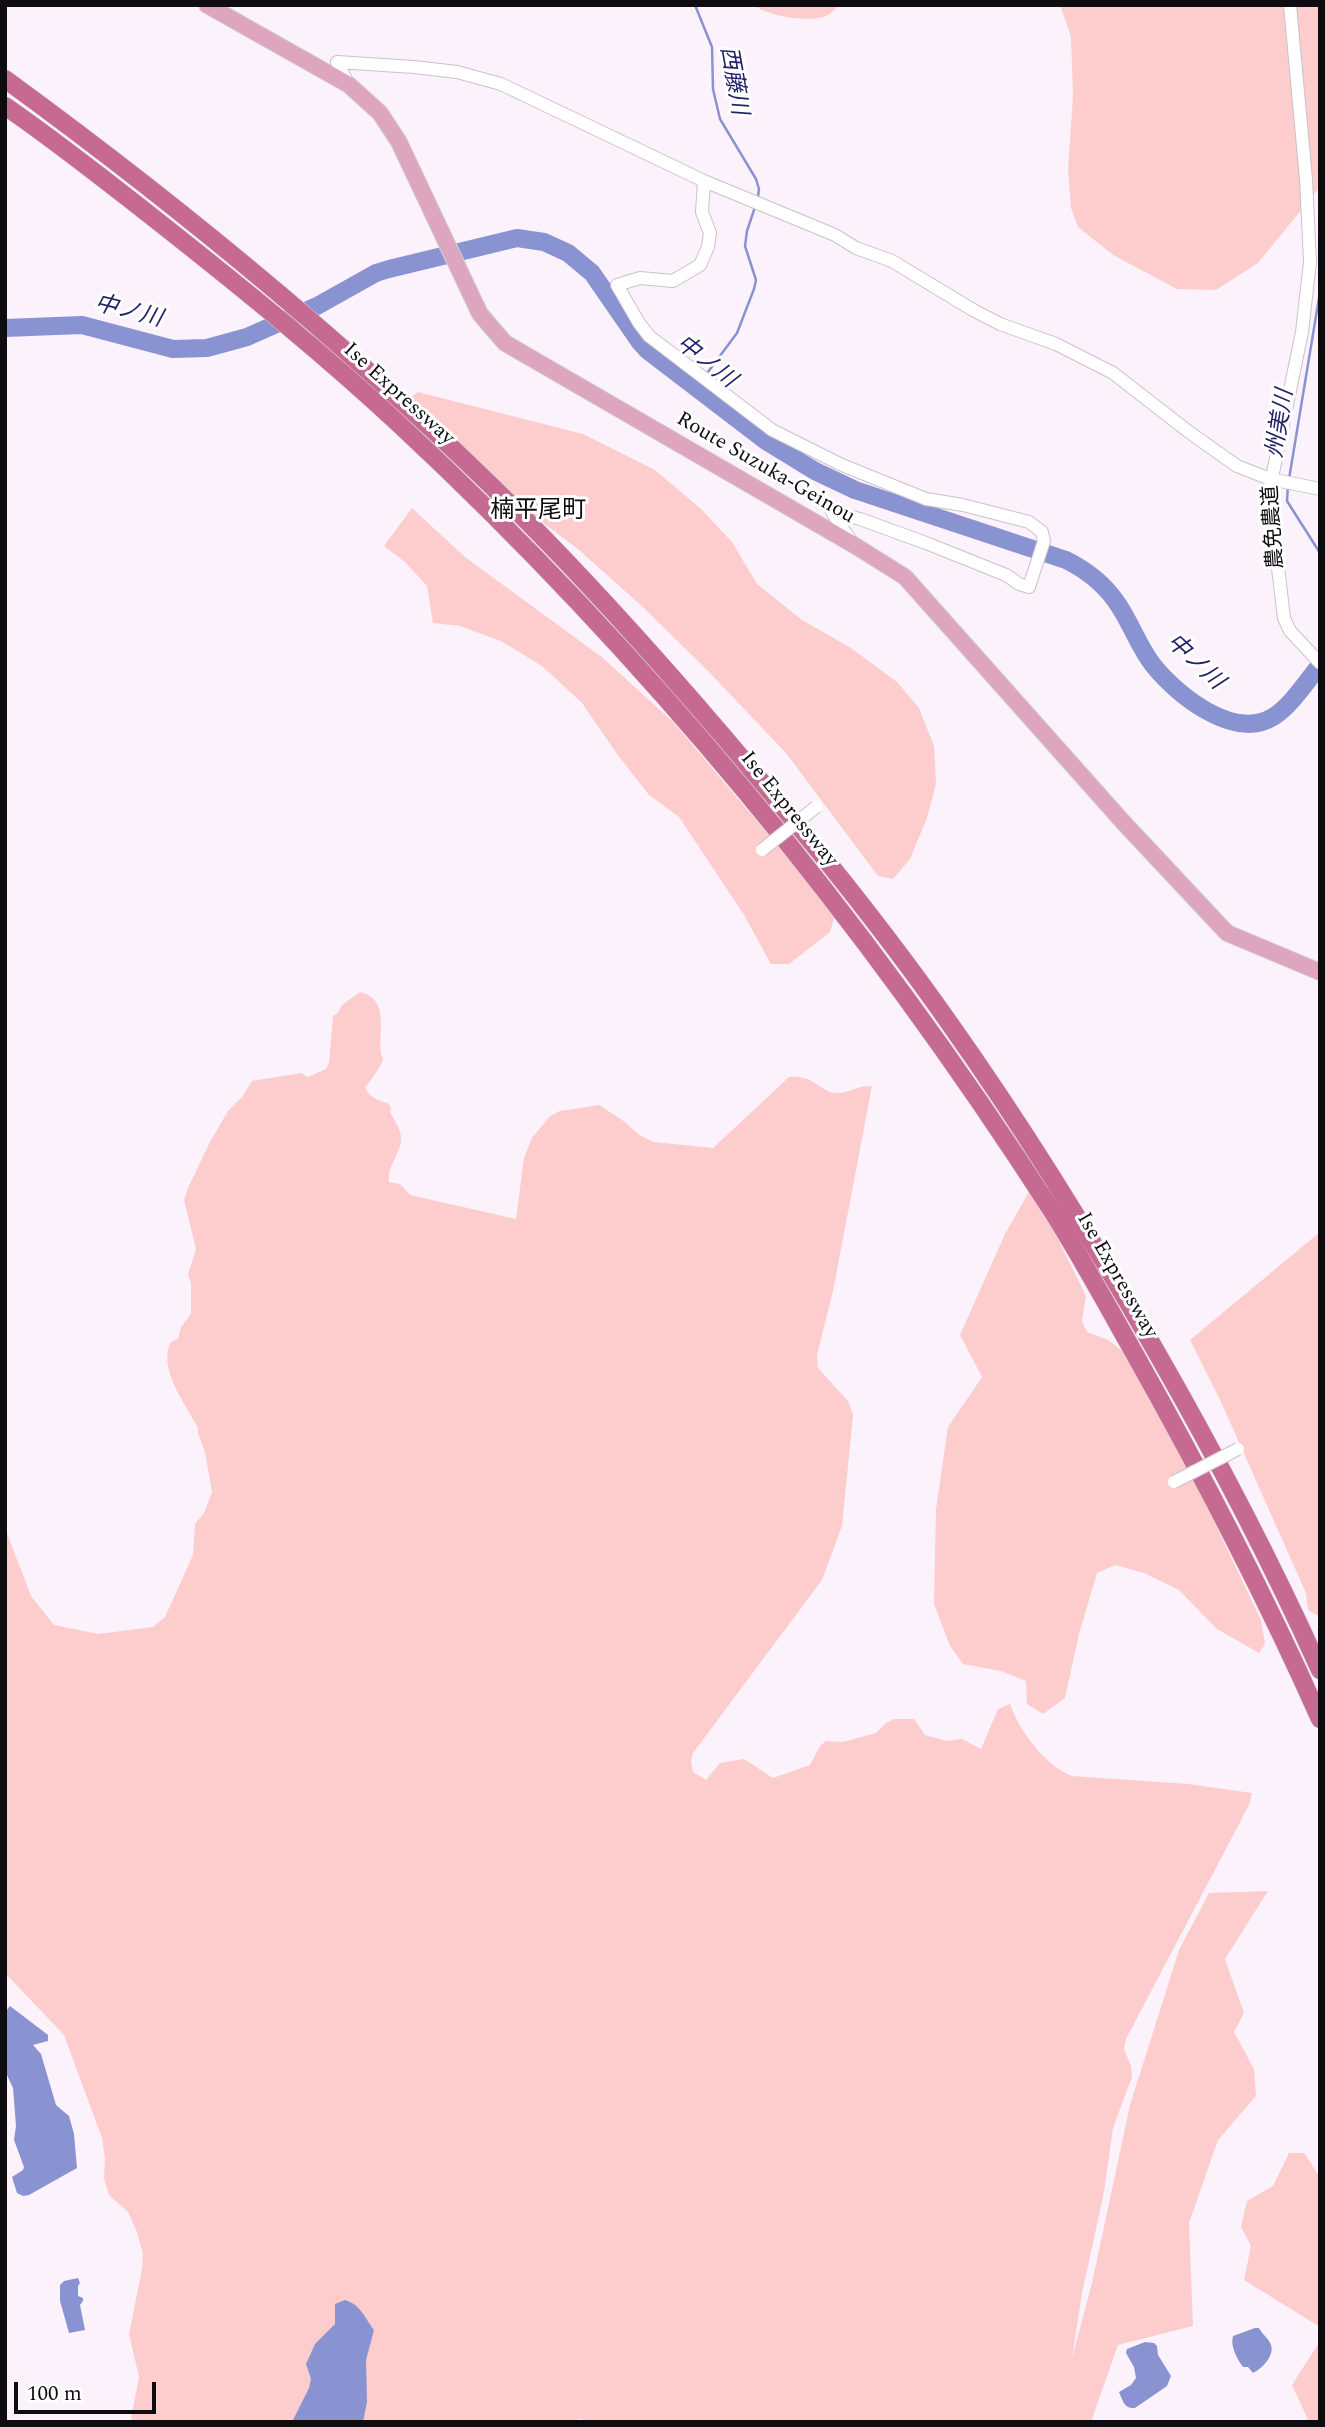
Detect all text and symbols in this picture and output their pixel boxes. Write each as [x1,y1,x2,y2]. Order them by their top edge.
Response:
water label: 西藤川 [712,45,752,117]
water label: 中ノ川 [91,291,165,335]
water label: 中ノ川 [669,331,741,395]
street label: Ise Expressway [337,338,459,452]
water label: 州美川 [1263,388,1301,460]
street label: Route Suzuka-Geinou [671,408,859,530]
street label: 農免農道 [1260,484,1290,570]
district label: 楠平尾町 [490,498,586,526]
water label: 中ノ川 [1159,629,1229,697]
street label: Ise Expressway [734,747,842,873]
street label: Ise Expressway [1070,1209,1162,1343]
scale bar [18,2368,159,2412]
text: 100 m [27,2378,82,2410]

